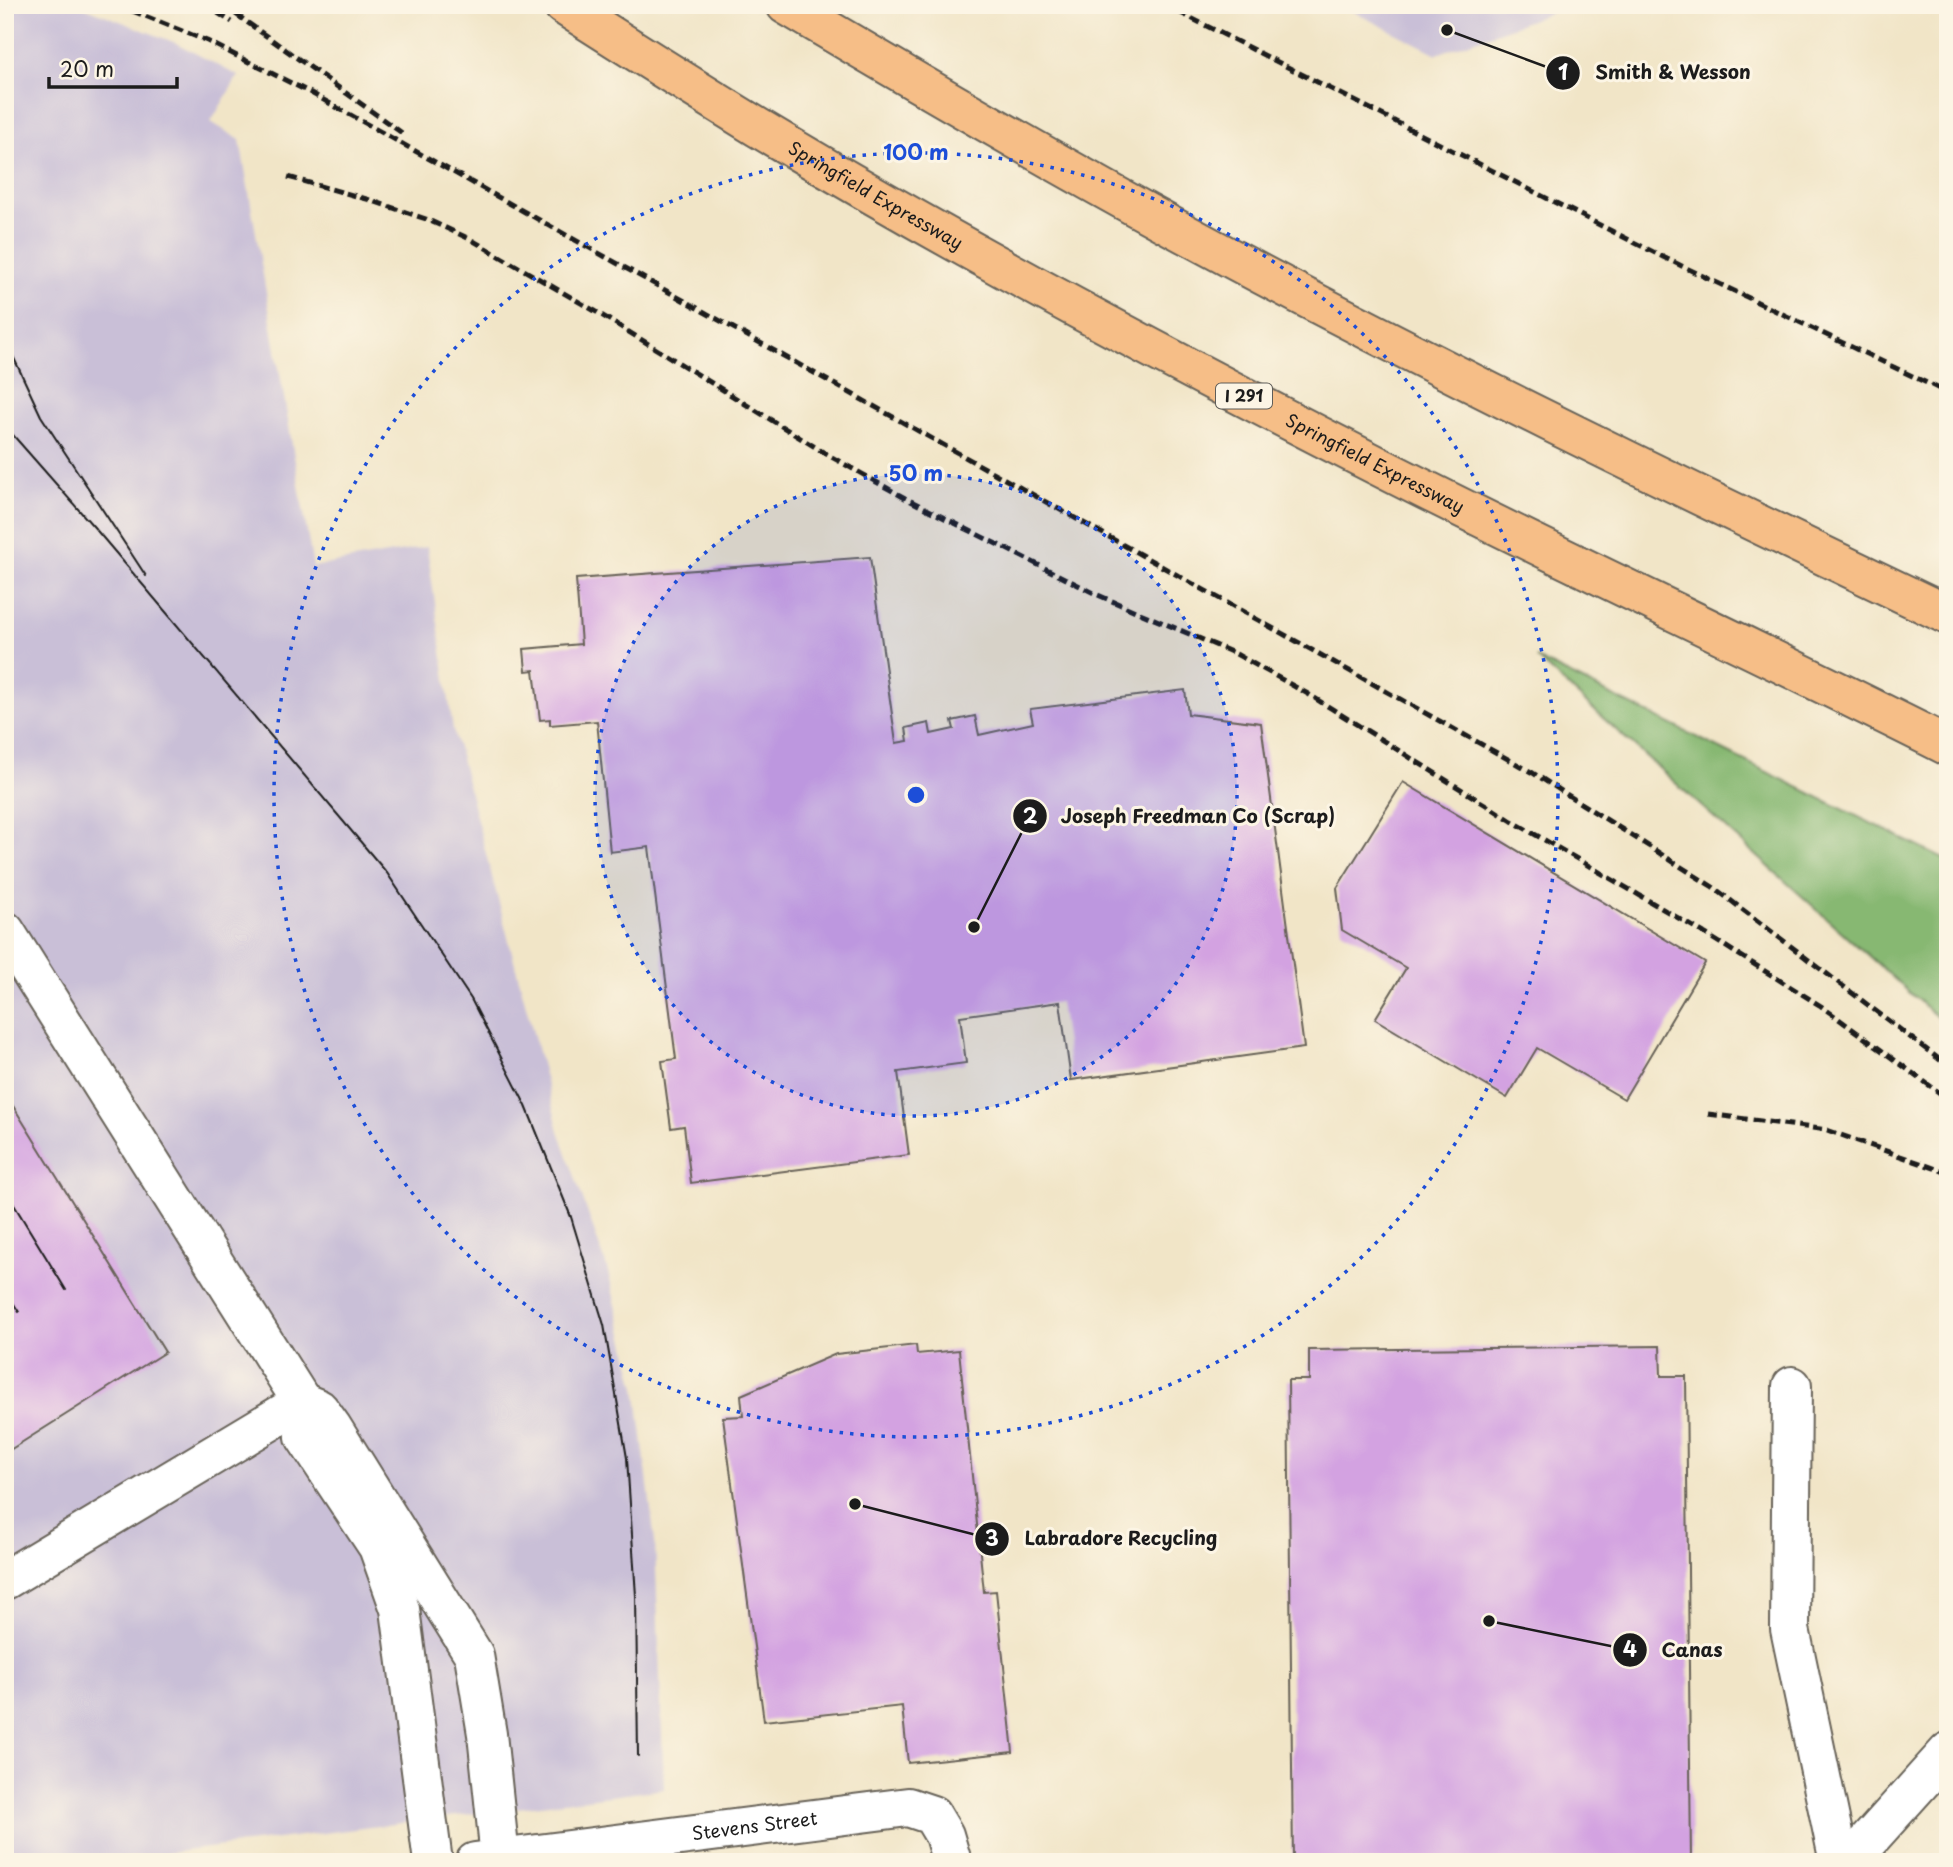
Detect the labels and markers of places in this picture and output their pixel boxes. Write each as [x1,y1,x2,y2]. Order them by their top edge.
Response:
callout: Smith & Wesson [1546,53,1764,93]
centre of rings [904,783,928,807]
callout: Joseph Freedman Co (Scrap) [1012,796,1349,836]
callout: Labradore Recycling [975,1519,1232,1559]
callout: Canas [1612,1630,1736,1670]

